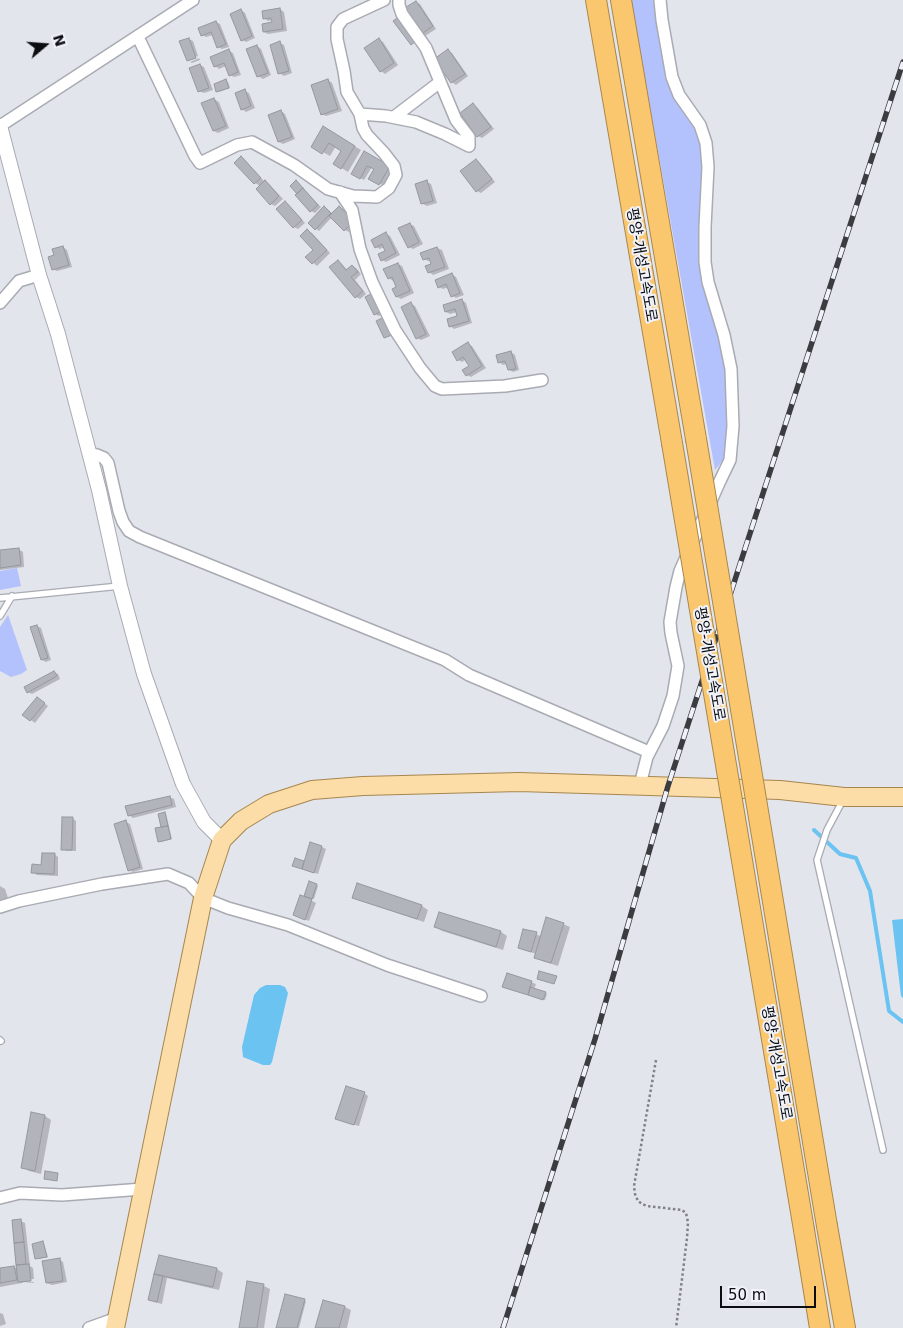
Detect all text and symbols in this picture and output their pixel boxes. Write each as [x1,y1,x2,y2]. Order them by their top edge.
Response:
north arrow [20,20,70,70]
text: N [50,32,69,48]
street label: 평양-개성고속도로 [622,206,660,324]
street label: 평양-개성고속도로 [690,605,728,723]
street label: 평양-개성고속도로 [757,1004,795,1122]
scale bar [723,1276,819,1308]
text: 50 m [728,1286,766,1304]

